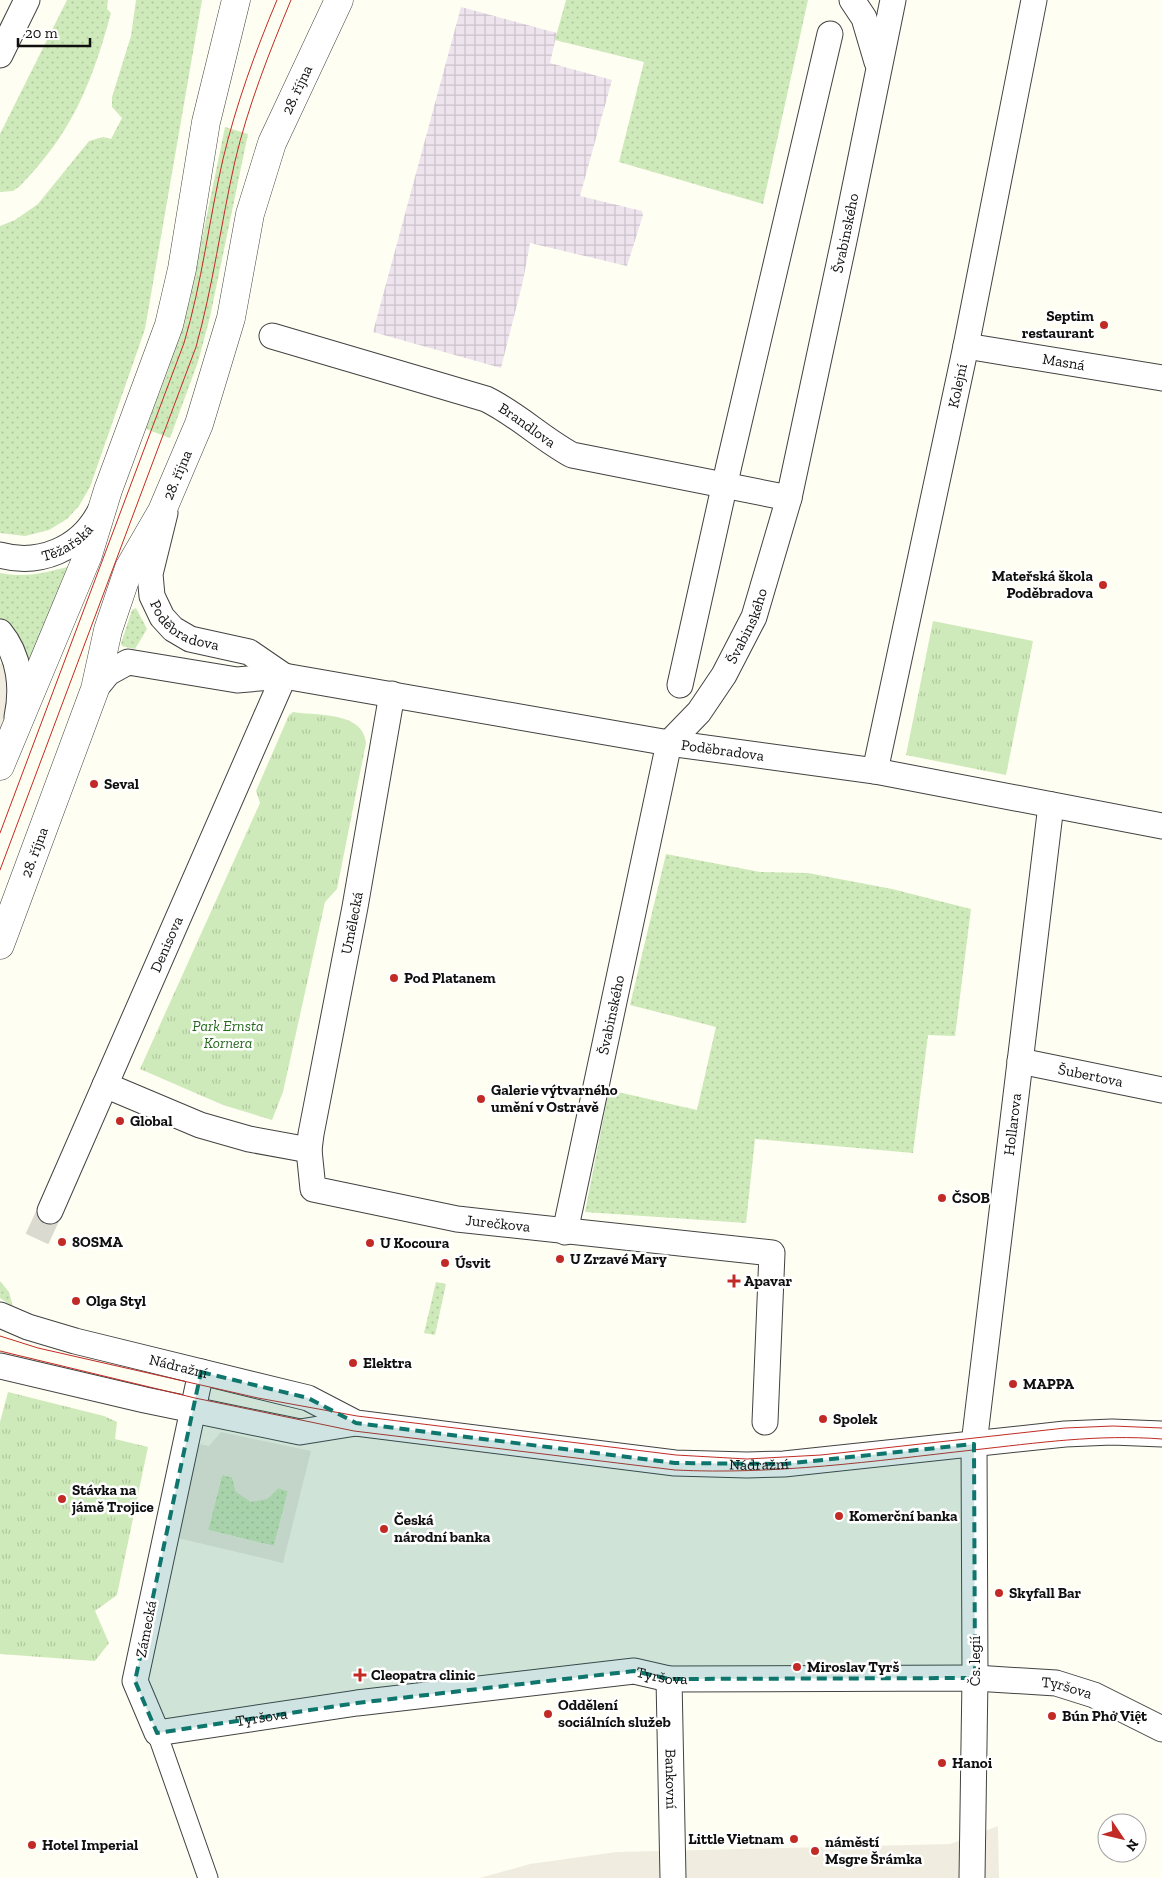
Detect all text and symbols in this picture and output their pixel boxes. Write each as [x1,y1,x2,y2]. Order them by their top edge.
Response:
scale bar [18,15,90,47]
text: 20 m [25,24,58,42]
street label: 28. října [278,62,316,117]
street label: Švabinského [828,191,863,274]
place label: Septim restaurant [1022,307,1095,342]
marker: Septim restaurant [1098,319,1110,331]
street label: Masná [1041,350,1086,374]
street label: Kolejní [944,362,971,409]
street label: Brandlova [495,399,559,452]
street label: 28. října [159,447,196,503]
street label: Těžařská [40,521,97,565]
place label: Mateřská škola Poděbradova [992,567,1093,602]
marker: Mateřská škola Poděbradova [1097,579,1109,591]
street label: Švabinského [722,586,771,667]
street label: Poděbradova [146,597,221,654]
street label: Poděbradova [680,736,765,765]
place label: Seval [104,775,139,793]
marker: Seval [88,778,100,790]
street label: 28. října [17,824,52,880]
street label: Umělecká [337,890,367,956]
street label: Denisova [146,914,187,975]
place label: Pod Platanem [404,969,496,987]
marker: Pod Platanem [388,972,400,984]
street label: Švabinského [594,973,628,1056]
park label: Park Ernsta Kornera [192,1017,264,1052]
street label: Šubertova [1057,1060,1125,1091]
place label: Galerie výtvarného umění v Ostravě [491,1081,618,1116]
street label: Hollarova [1000,1092,1025,1156]
marker: Galerie výtvarného umění v Ostravě [475,1093,487,1105]
place label: Global [130,1112,172,1130]
marker: Global [114,1115,126,1127]
place label: ČSOB [952,1189,990,1207]
marker: ČSOB [936,1192,948,1204]
street label: Jurečkova [465,1211,531,1236]
place label: 8OSMA [72,1233,124,1251]
place label: U Kocoura [380,1234,450,1252]
marker: 8OSMA [56,1236,68,1248]
marker: U Kocoura [364,1237,376,1249]
place label: U Zrzavé Mary [570,1250,667,1268]
marker: U Zrzavé Mary [554,1253,566,1265]
place label: Úsvit [455,1254,492,1272]
marker: Úsvit [439,1257,451,1269]
place label: Apavar [744,1272,793,1290]
marker: Apavar [728,1275,740,1287]
place label: Olga Styl [86,1292,146,1310]
marker: Olga Styl [70,1295,82,1307]
street label: Nádražní [147,1350,210,1382]
place label: Elektra [363,1354,412,1372]
marker: Elektra [347,1357,359,1369]
place label: MAPPA [1023,1375,1075,1393]
marker: MAPPA [1007,1378,1019,1390]
place label: Spolek [833,1410,878,1428]
marker: Spolek [817,1413,829,1425]
street label: Nádražní [729,1455,790,1474]
place label: Stávka na jámě Trojice [71,1481,154,1516]
marker: Stávka na jámě Trojice [56,1493,68,1505]
place label: Komerční banka [849,1507,958,1525]
marker: Komerční banka [833,1510,845,1522]
place label: Česká národní banka [394,1511,491,1546]
marker: Česká národní banka [378,1523,390,1535]
place label: Skyfall Bar [1009,1584,1082,1602]
marker: Skyfall Bar [993,1587,1005,1599]
street label: Zámecká [132,1599,160,1659]
street label: Čs. legií [966,1636,984,1686]
place label: Miroslav Tyrš [807,1658,899,1676]
marker: Miroslav Tyrš [791,1661,803,1673]
street label: Tyršova [634,1663,688,1689]
place label: Cleopatra clinic [371,1666,475,1684]
marker: Cleopatra clinic [353,1668,367,1682]
street label: Tyršova [1041,1673,1094,1703]
place label: Oddělení sociálních služeb [558,1696,671,1731]
street label: Tyršova [234,1705,288,1730]
place label: Bún Phở Việt [1062,1707,1148,1725]
marker: Oddělení sociálních služeb [542,1708,554,1720]
marker: Bún Phở Việt [1046,1710,1058,1722]
street label: Bankovní [661,1749,681,1809]
place label: Hanoi [952,1754,993,1772]
marker: Hanoi [936,1757,948,1769]
north arrow [1097,1813,1147,1863]
place label: Little Vietnam [688,1830,784,1848]
marker: Little Vietnam [788,1833,800,1845]
place label: náměstí Msgre Šrámka [825,1833,922,1868]
place label: Hotel Imperial [42,1836,138,1854]
text: N [1122,1836,1142,1855]
marker: Hotel Imperial [26,1839,38,1851]
marker: náměstí Msgre Šrámka [809,1845,821,1857]

